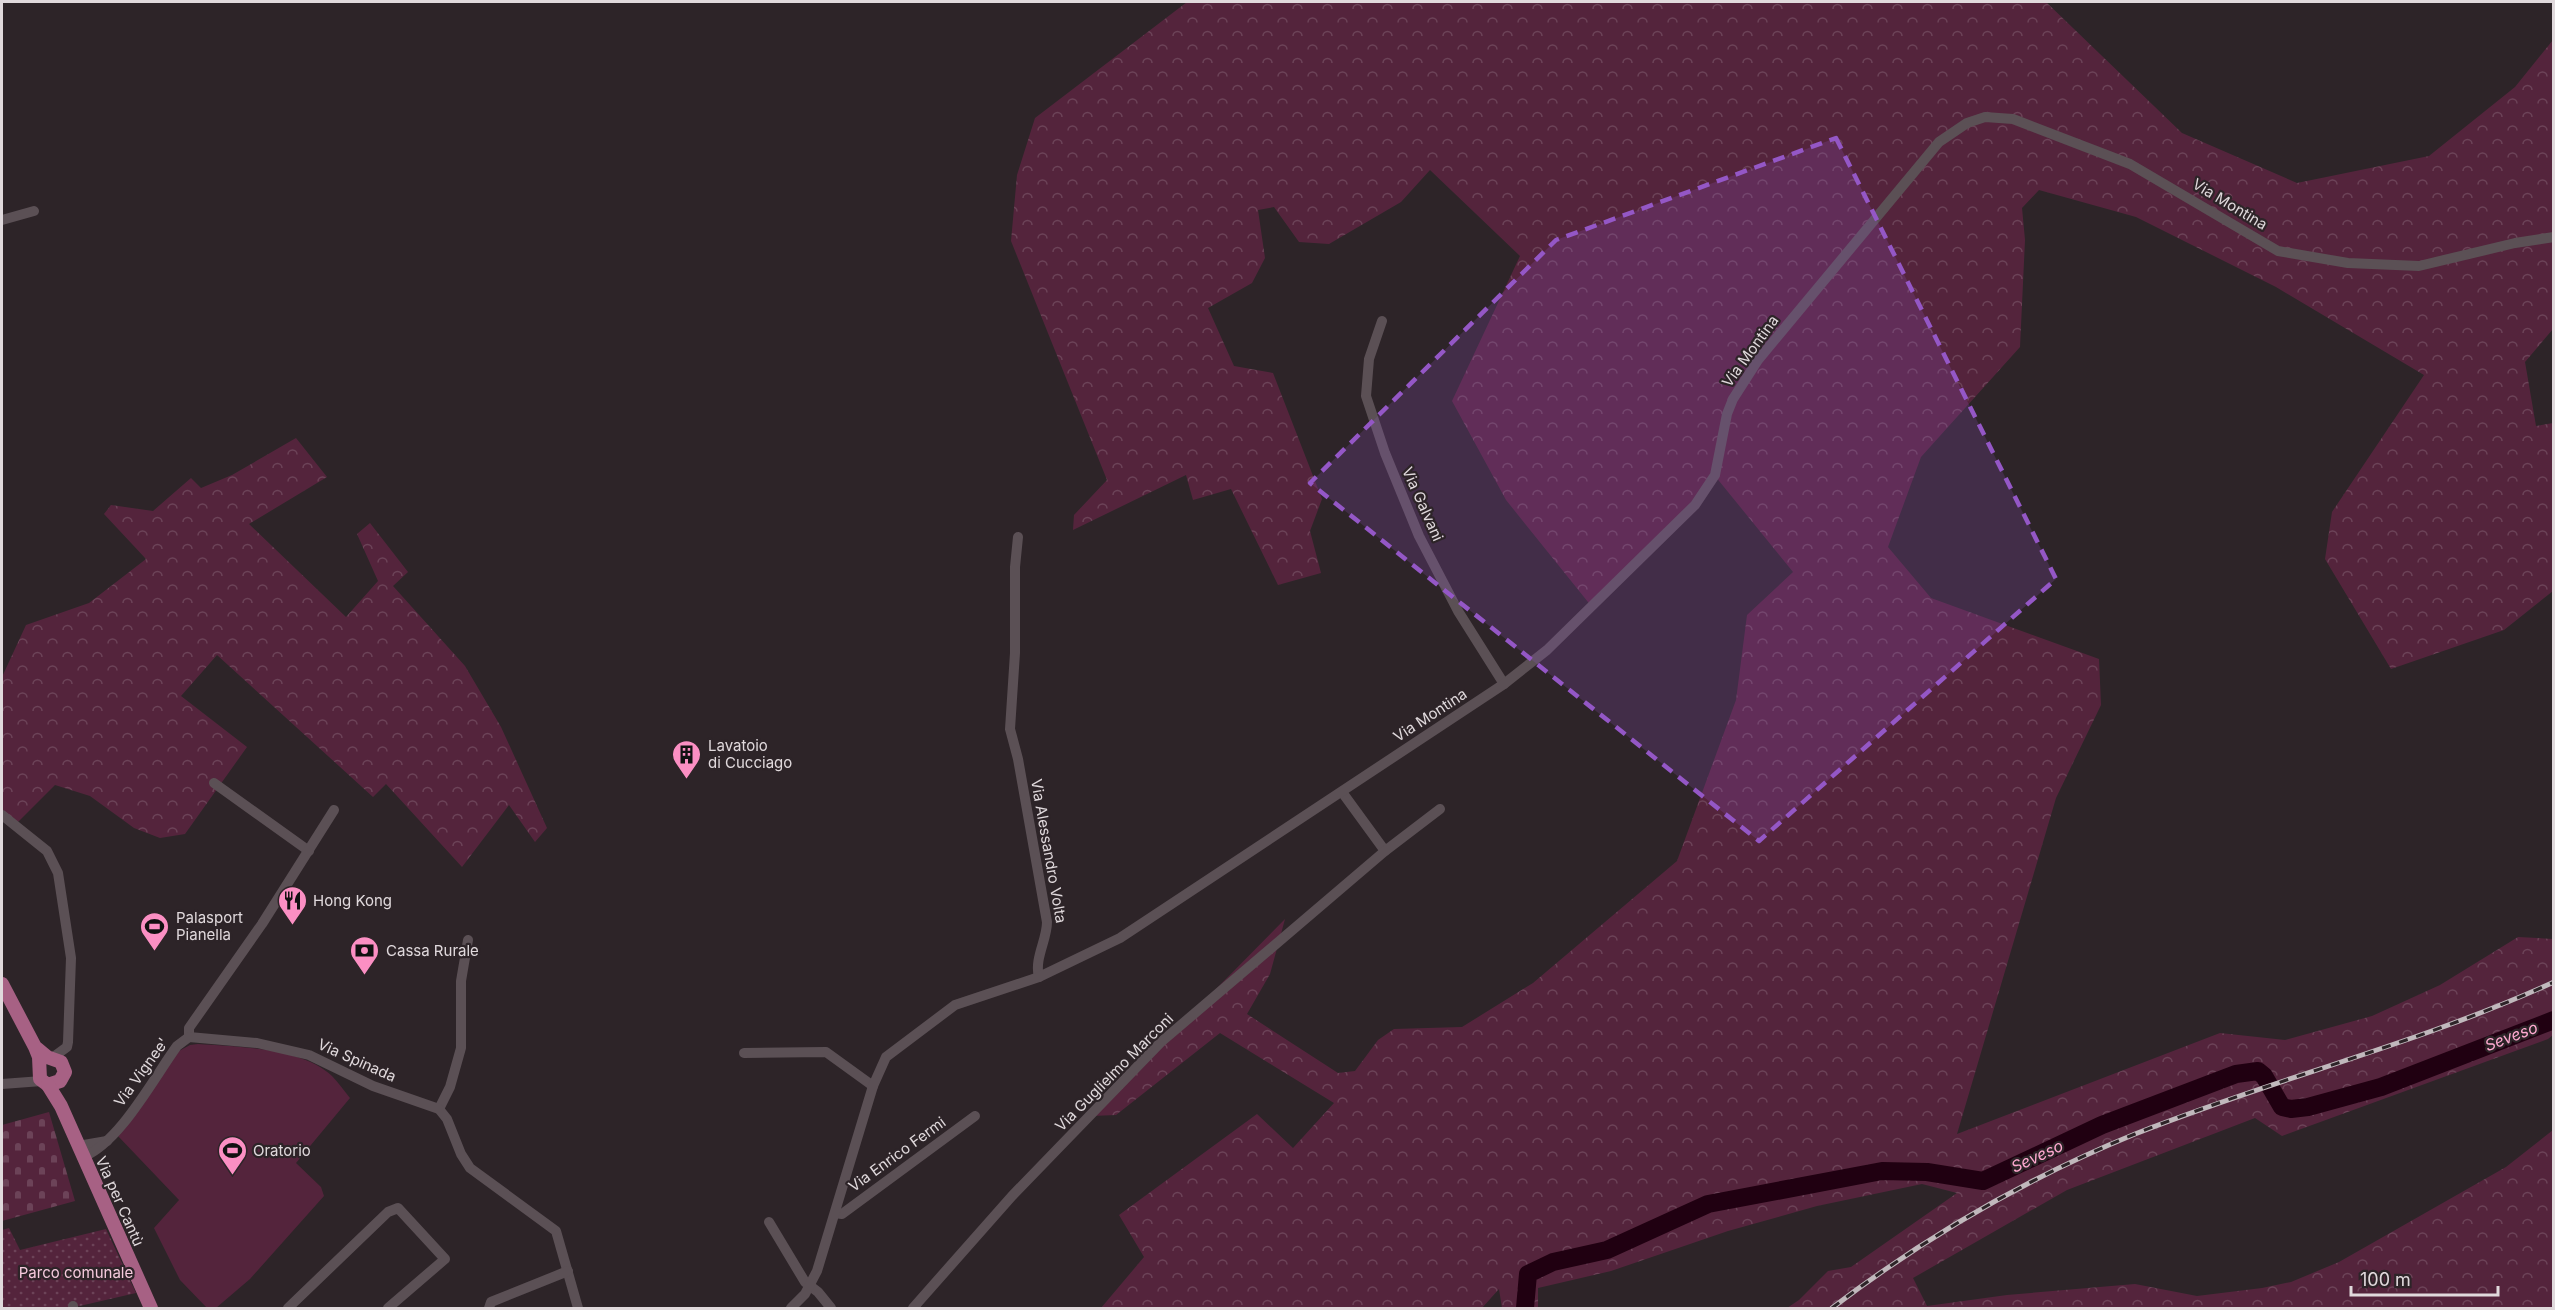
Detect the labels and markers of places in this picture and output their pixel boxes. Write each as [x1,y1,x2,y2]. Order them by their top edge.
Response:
place label: Lavatoio di Cucciago [708,736,792,772]
building icon: Lavatoio di Cucciago [671,738,703,780]
restaurant icon: Hong Kong [276,884,308,926]
place label: Hong Kong [313,891,392,910]
place label: Palasport Pianella [176,908,243,944]
sports icon: Palasport Pianella [139,910,171,952]
bank icon: Cassa Rurale [349,934,381,976]
place label: Cassa Rurale [386,941,479,960]
sports icon: Oratorio [216,1134,248,1176]
place label: Oratorio [253,1141,311,1160]

